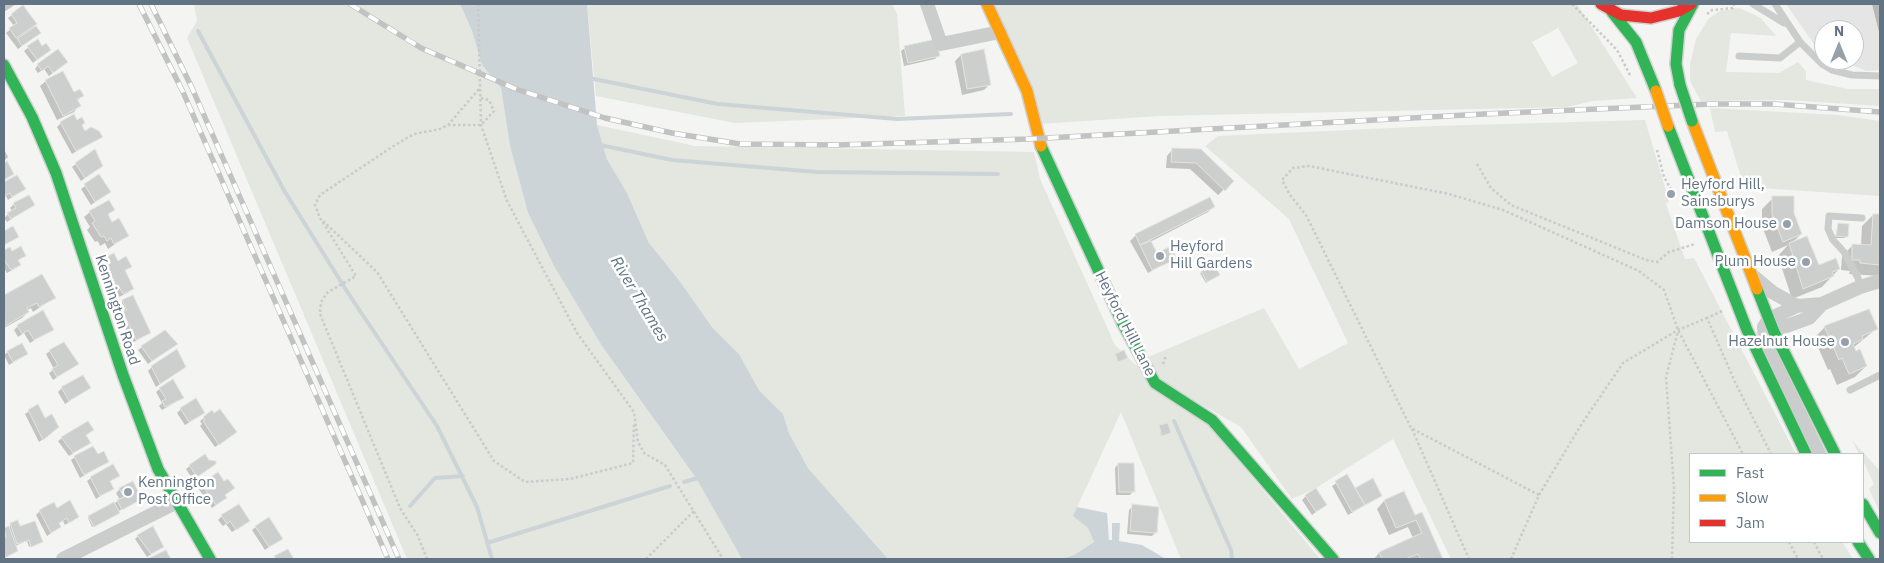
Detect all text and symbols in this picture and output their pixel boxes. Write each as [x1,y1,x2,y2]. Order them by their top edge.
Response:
north arrow [1814,20,1864,70]
text: N [1834,22,1844,40]
place label: Heyford Hill, Sainsburys [1681,176,1765,211]
marker: Heyford Hill, Sainsburys [1665,188,1677,200]
place label: Damson House [1675,215,1777,233]
marker: Damson House [1781,218,1793,230]
place label: Heyford Hill Gardens [1170,238,1253,273]
marker: Heyford Hill Gardens [1154,250,1166,262]
street label: Kennington Road [91,253,143,367]
water label: River Thames [606,253,672,345]
place label: Plum House [1715,253,1796,271]
marker: Plum House [1800,256,1812,268]
street label: Heyford Hill Lane [1091,269,1159,379]
place label: Hazelnut House [1728,333,1835,351]
marker: Hazelnut House [1839,336,1851,348]
legend [1689,453,1864,543]
text: Fast [1736,463,1764,482]
place label: Kennington Post Office [138,474,215,509]
marker: Kennington Post Office [122,486,134,498]
text: Slow [1736,488,1769,507]
text: Jam [1736,513,1765,532]

